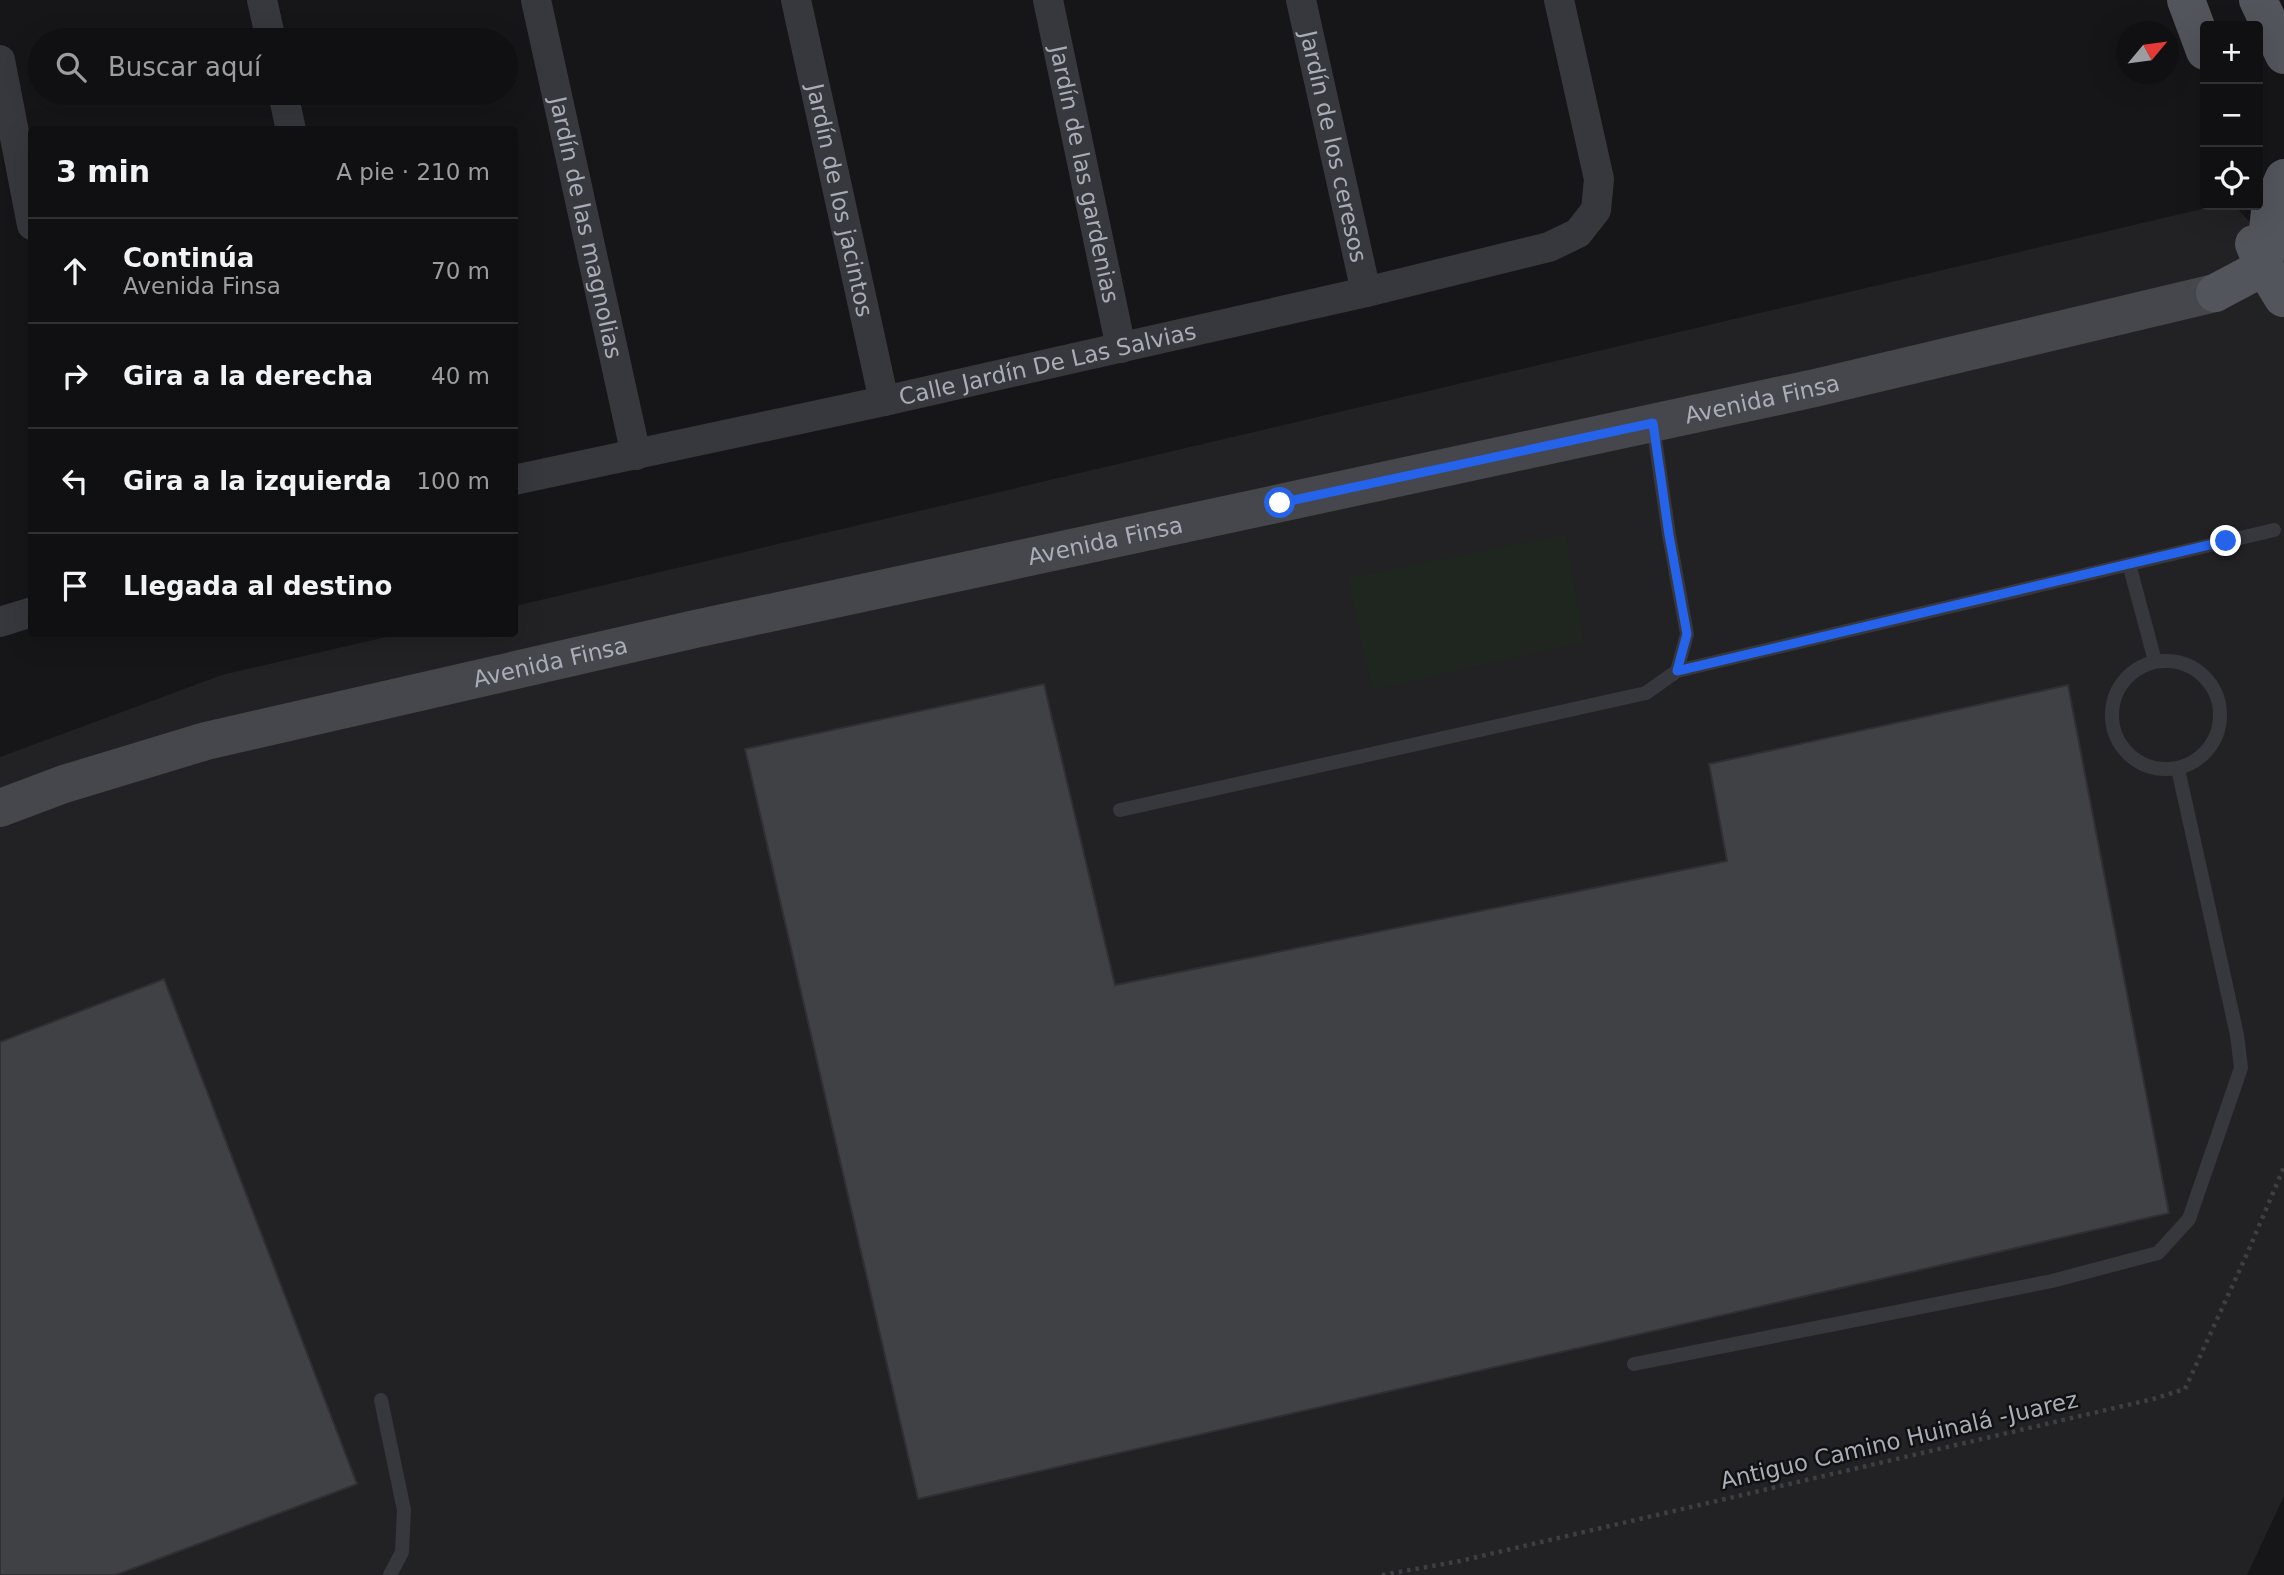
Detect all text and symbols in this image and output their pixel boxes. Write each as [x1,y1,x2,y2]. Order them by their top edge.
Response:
north arrow [2116,21,2179,84]
map controls [2200,21,2263,210]
button: + [2200,21,2263,84]
street label: Jardín de los ceresos [1295,26,1372,265]
search box [28,28,518,105]
street label: Jardín de las gardenias [1044,41,1124,305]
icon: search [52,48,90,86]
text: Buscar aquí [108,52,261,82]
street label: Jardín de los jacintos [801,79,878,319]
button: − [2200,84,2263,147]
street label: Jardín de las magnolias [544,92,627,361]
button: locate [2200,147,2263,210]
text: 3 min [56,154,150,189]
text: A pie · 210 m [336,159,490,185]
text: Continúa [123,243,254,273]
icon: ahead [56,252,94,290]
text: 70 m [431,258,490,284]
text: Avenida Finsa [123,273,281,299]
street label: Calle Jardín De Las Salvias [896,318,1199,410]
icon: right [56,357,94,395]
text: Gira a la derecha [123,361,373,391]
text: 40 m [431,363,490,389]
street label: Avenida Finsa [1682,370,1842,429]
icon: left [56,462,94,500]
text: Gira a la izquierda [123,466,391,496]
text: 100 m [416,468,490,494]
route start [1264,487,1295,518]
street label: Avenida Finsa [1025,511,1185,570]
route end [2210,525,2241,556]
icon: arrive [56,567,94,605]
text: Llegada al destino [123,571,392,601]
street label: Avenida Finsa [471,632,630,692]
street label: Antiguo Camino Huinalá -Juarez [1718,1386,2080,1494]

